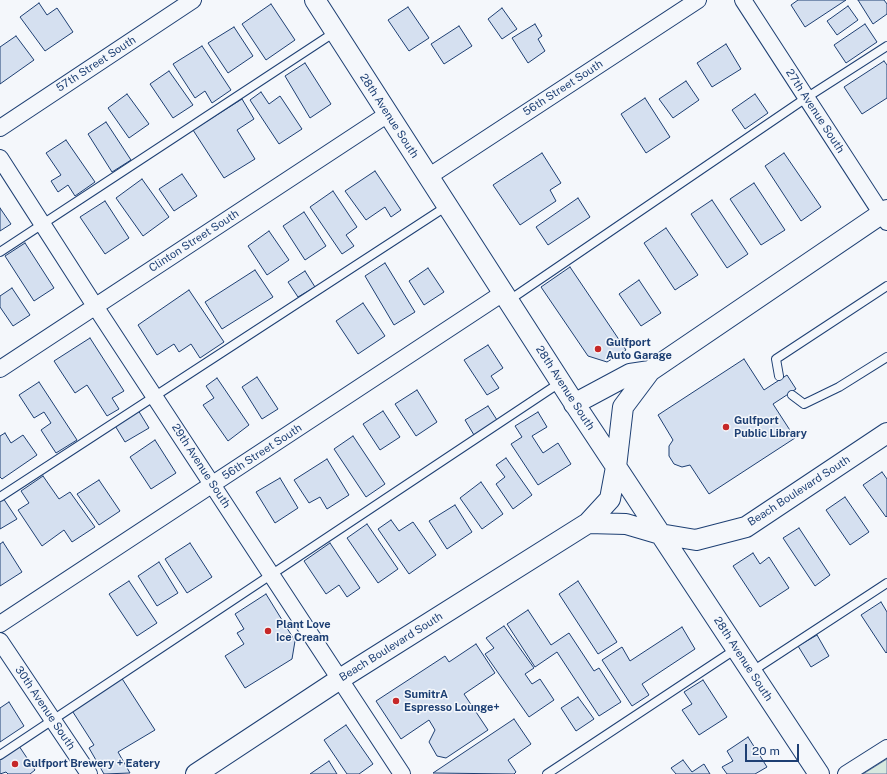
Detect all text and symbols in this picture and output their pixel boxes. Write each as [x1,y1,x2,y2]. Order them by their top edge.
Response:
street label: 57th Street South [54,33,138,95]
street label: 56th Street South [521,57,605,119]
street label: 27th Avenue South [783,67,847,155]
street label: 28th Avenue South [357,71,421,161]
street label: Clinton Street South [147,207,241,275]
place label: Gulfport Auto Garage [606,336,672,362]
street label: 28th Avenue South [533,343,597,433]
marker: Gulfport Auto Garage [593,344,603,354]
place label: Gulfport Public Library [734,414,807,440]
street label: 29th Avenue South [169,421,233,511]
street label: 56th Street South [220,421,304,483]
marker: Gulfport Public Library [721,422,731,432]
street label: Beach Boulevard South [745,453,853,529]
street label: Beach Boulevard South [337,610,445,684]
street label: 28th Avenue South [711,614,775,704]
place label: Plant Love Ice Cream [276,618,331,644]
marker: Plant Love Ice Cream [263,626,273,636]
street label: 30th Avenue South [12,664,78,752]
place label: SumitrA Espresso Lounge+ [404,688,500,714]
marker: SumitrA Espresso Lounge+ [391,696,401,706]
scale bar [747,736,801,762]
text: 20 m [752,744,780,758]
place label: Gulfport Brewery + Eatery [23,757,160,771]
marker: Gulfport Brewery + Eatery [10,759,20,769]

